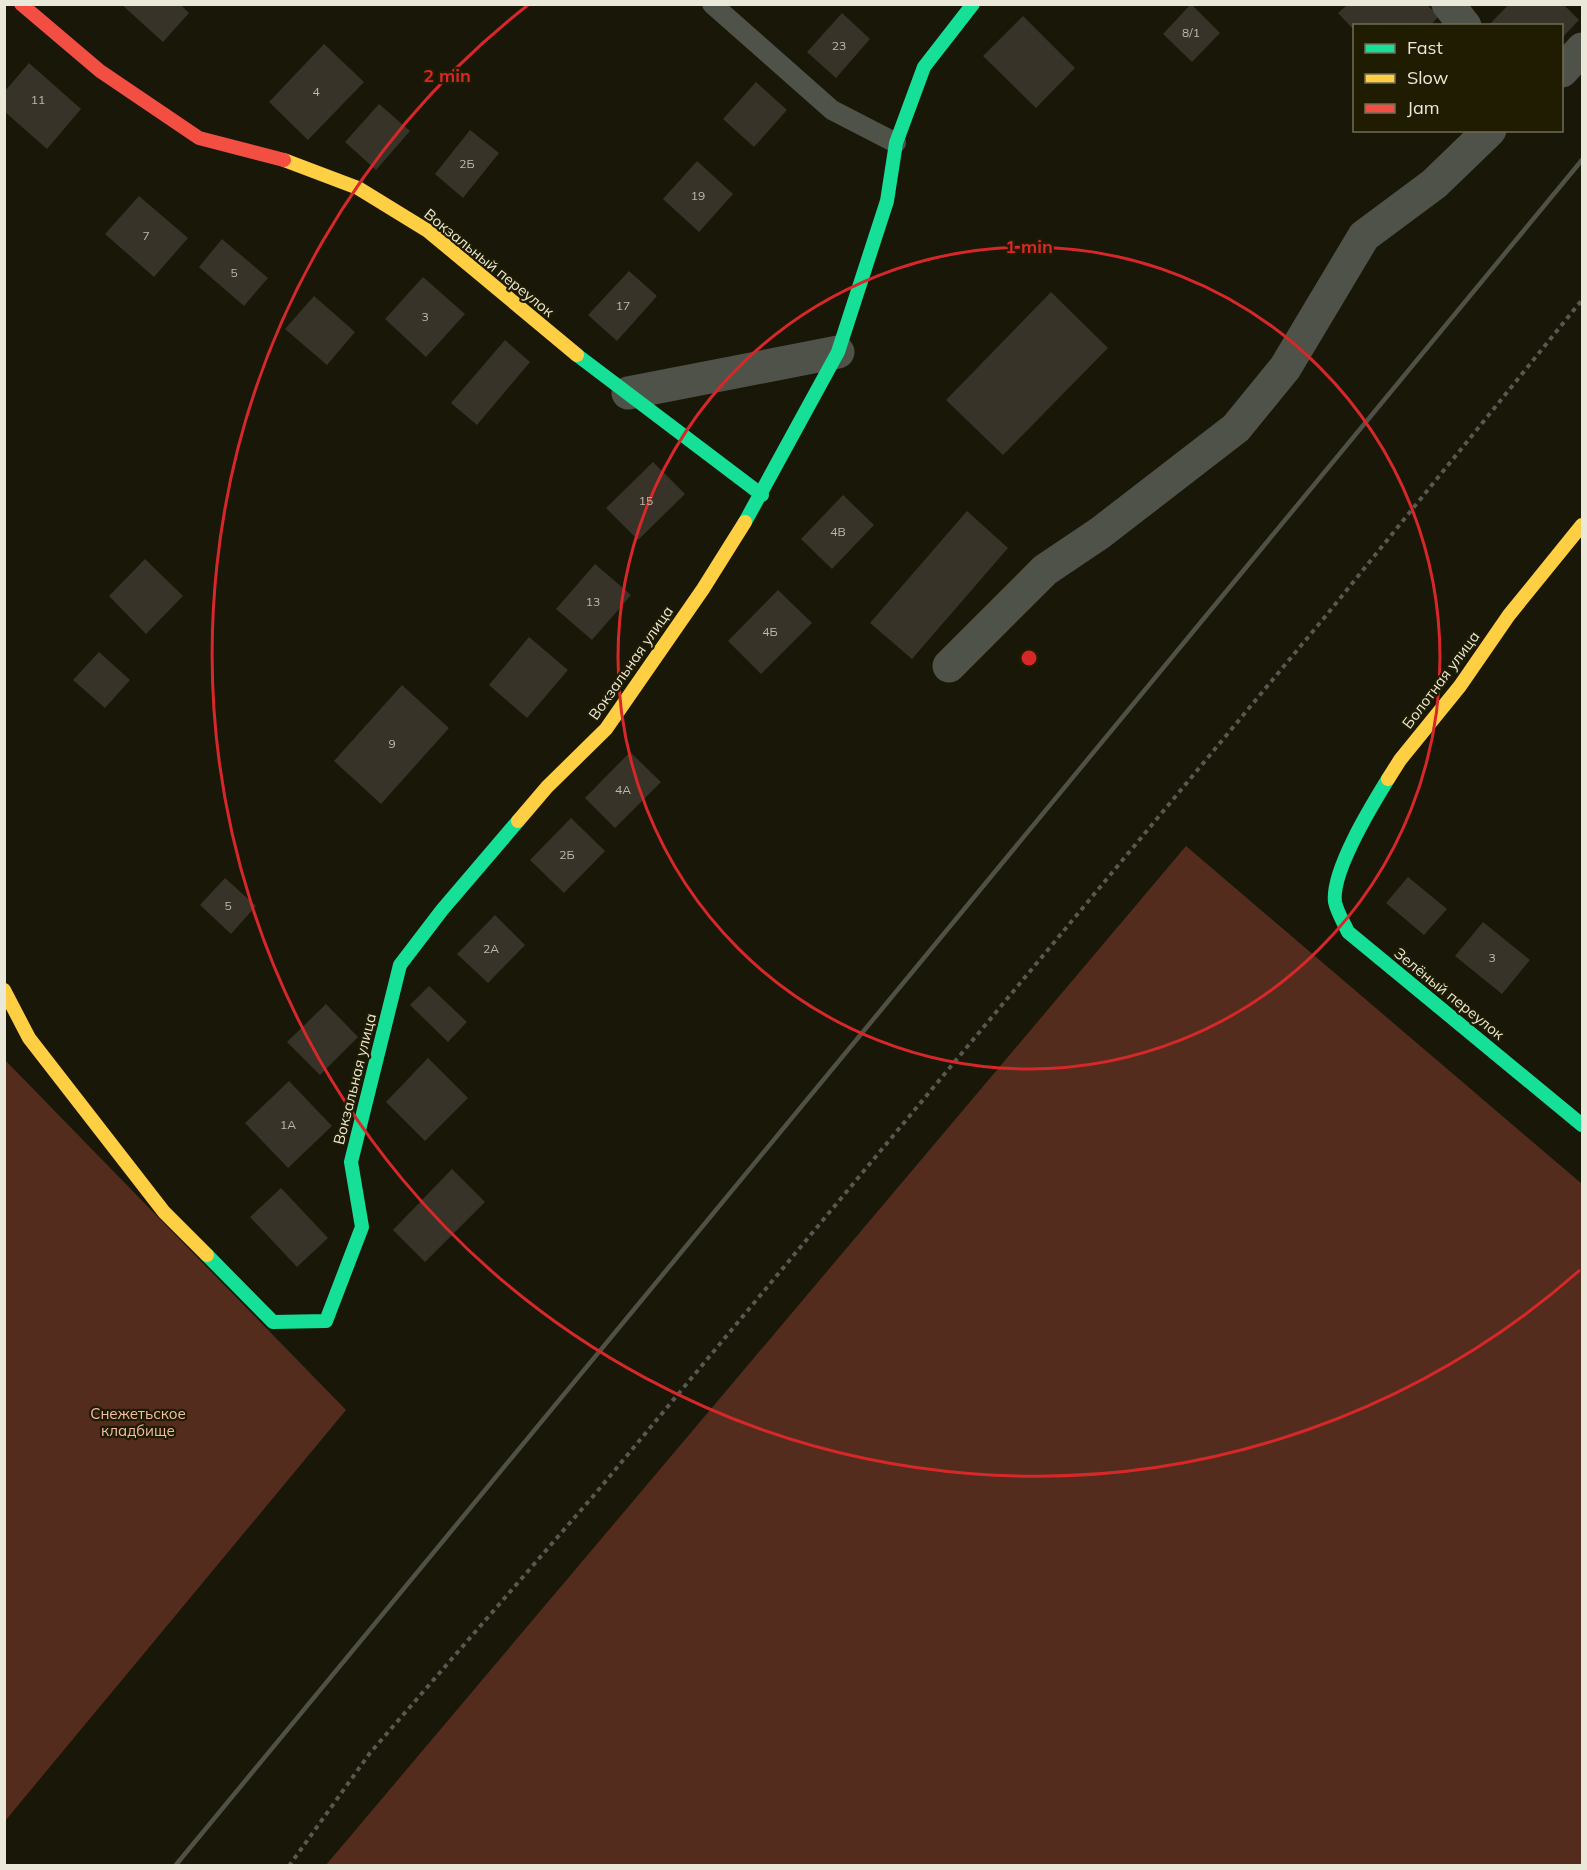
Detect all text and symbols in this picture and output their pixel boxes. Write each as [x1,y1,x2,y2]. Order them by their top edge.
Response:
legend [1353,24,1563,132]
house number: 8/1 [1182,25,1200,40]
text: Fast [1407,36,1443,59]
house number: 23 [832,38,846,53]
text: 2 min [423,64,471,87]
text: Slow [1407,66,1449,89]
house number: 4 [312,84,320,99]
house number: 11 [31,92,45,107]
text: Jam [1407,96,1440,119]
house number: 2Б [459,156,475,171]
house number: 19 [691,188,705,203]
street label: Вокзальный переулок [421,204,559,321]
house number: 7 [142,228,150,243]
text: 1 min [1005,235,1053,258]
house number: 5 [230,265,238,280]
house number: 17 [616,298,630,313]
house number: 3 [421,309,429,324]
house number: 15 [639,493,653,508]
house number: 4В [830,524,846,539]
house number: 13 [586,594,600,609]
street label: Вокзальная улица [584,602,677,723]
house number: 4Б [762,624,778,639]
street label: Болотная улица [1398,627,1483,732]
centre of rings [1019,648,1039,668]
house number: 9 [388,736,396,751]
house number: 4А [615,782,631,797]
house number: 2Б [559,847,575,862]
house number: 5 [224,898,232,913]
house number: 2А [483,941,499,956]
street label: Зелёный переулок [1390,943,1509,1044]
house number: 3 [1488,950,1496,965]
street label: Вокзальная улица [329,1011,380,1147]
house number: 1А [280,1117,296,1132]
park label: Снежетьское кладбище [90,1404,186,1440]

